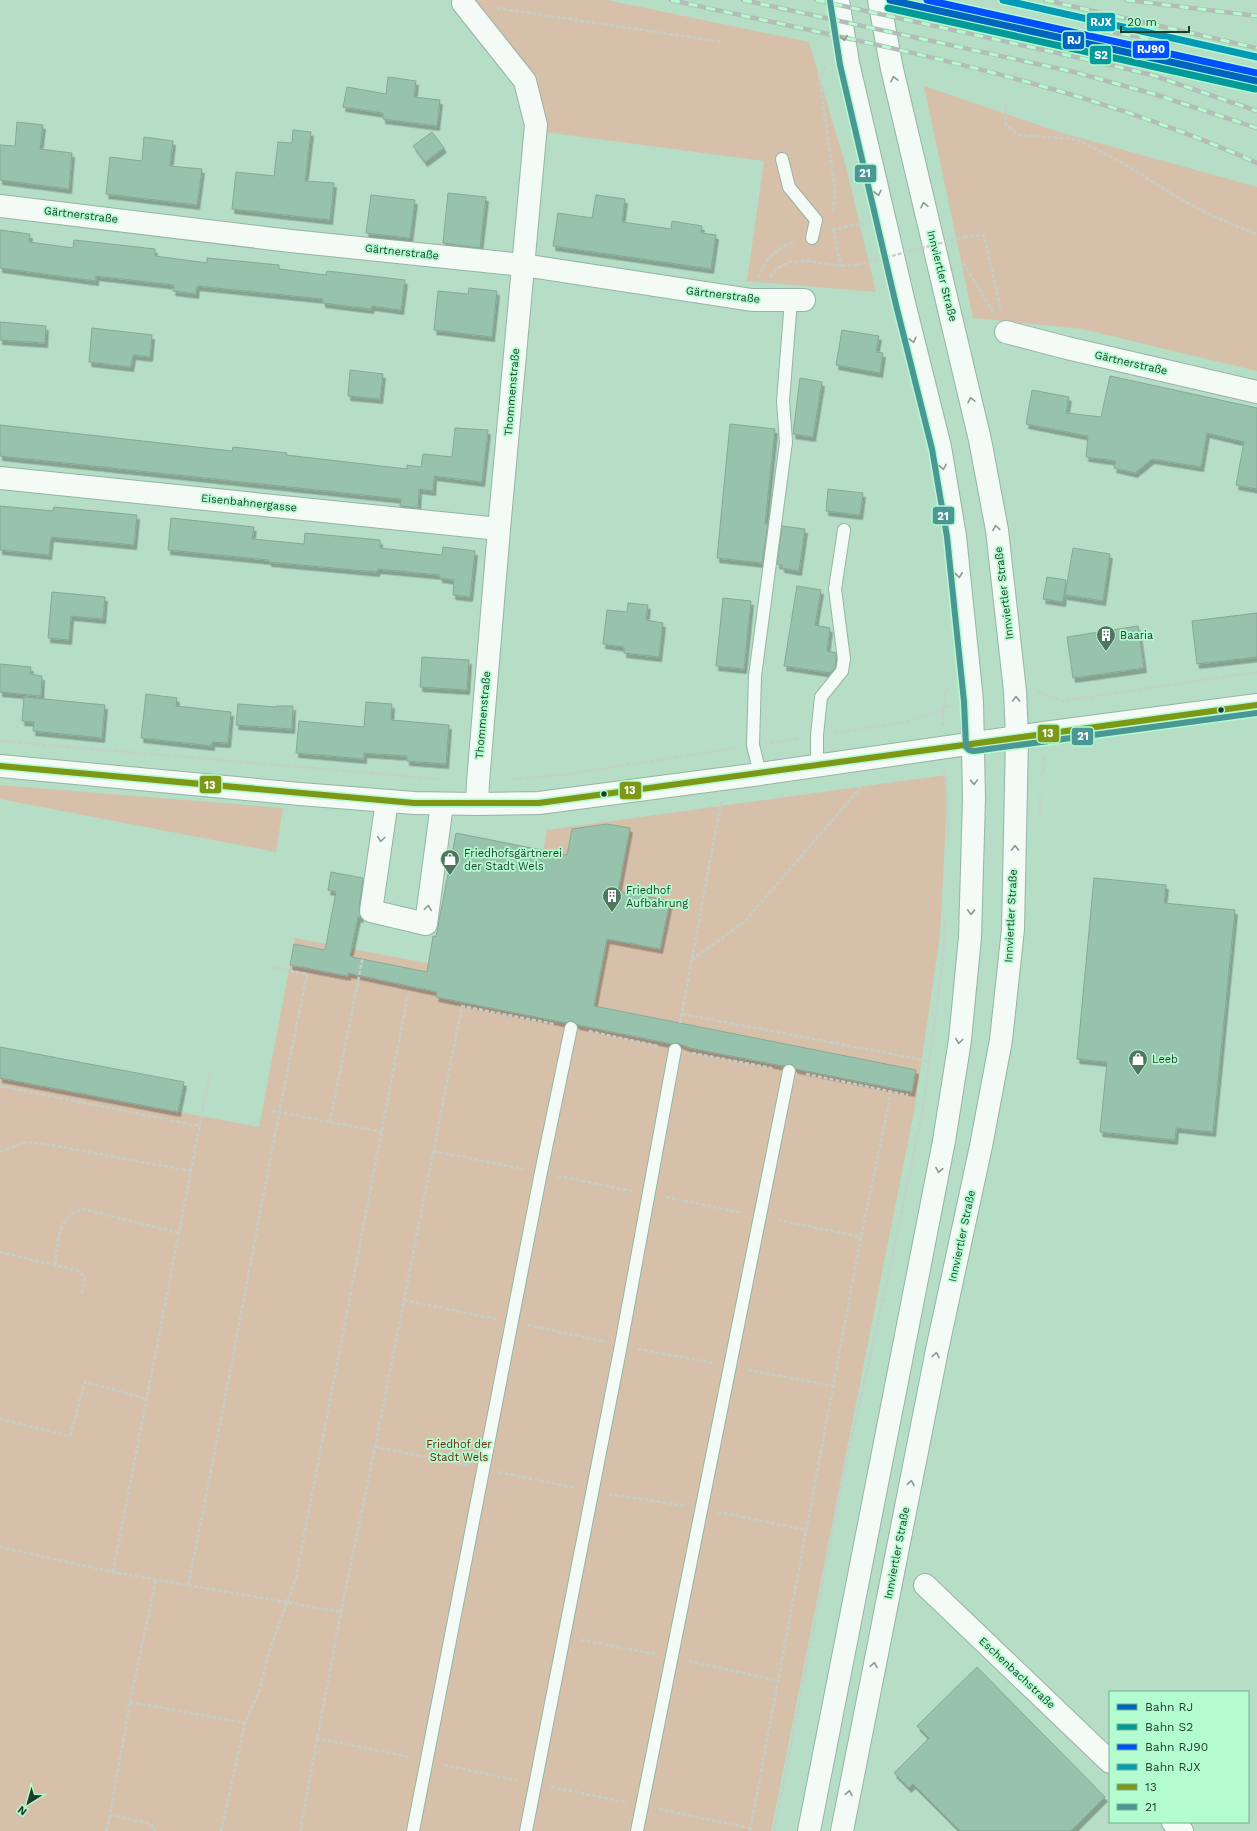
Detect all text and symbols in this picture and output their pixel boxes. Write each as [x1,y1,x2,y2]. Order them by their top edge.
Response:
scale bar [1121,8,1189,34]
line badge: RJX [1086,12,1116,32]
text: 20 m [1127,15,1157,29]
text: RJX [1090,16,1112,29]
line badge: RJ [1062,31,1085,50]
text: RJ [1067,34,1081,47]
one-way arrow [839,35,848,42]
line badge: RJ90 [1132,40,1170,59]
text: RJ90 [1137,43,1165,56]
line badge: S2 [1089,45,1112,65]
text: S2 [1094,49,1108,62]
one-way arrow [890,75,899,82]
line badge: 21 [854,164,877,183]
text: 21 [859,167,871,180]
one-way arrow [874,190,882,196]
one-way arrow [921,202,929,208]
street label: Gärtnerstraße [43,204,119,226]
street label: Innviertler Straße [924,229,960,323]
street label: Gärtnerstraße [364,242,440,262]
street label: Gärtnerstraße [685,284,761,306]
one-way arrow [909,337,917,344]
street label: Thommenstraße [502,348,522,436]
street label: Gärtnerstraße [1093,348,1169,378]
one-way arrow [967,397,976,404]
one-way arrow [938,464,947,470]
street label: Eisenbahnergasse [200,492,298,514]
line badge: 21 [932,506,955,525]
text: 21 [937,510,949,523]
one-way arrow [992,525,1001,531]
street label: Innviertler Straße [992,546,1016,640]
one-way arrow [954,572,963,578]
building icon: Baaria [1095,624,1117,652]
place label: Baaria [1120,629,1153,642]
street label: Thommenstraße [473,671,493,759]
one-way arrow [1011,696,1020,702]
unlabelled marker [1216,705,1226,715]
line badge: 13 [1037,724,1060,743]
text: 13 [1042,727,1054,740]
line badge: 21 [1071,727,1094,746]
text: 21 [1077,730,1089,743]
line badge: 13 [199,775,222,794]
text: 13 [204,779,216,792]
one-way arrow [970,779,978,785]
line badge: 13 [619,781,642,800]
text: 13 [624,784,636,797]
unlabelled marker [599,789,609,799]
one-way arrow [377,836,386,842]
one-way arrow [1010,845,1019,851]
place label: Friedhofsgärtnerei der Stadt Wels [464,847,562,873]
shop icon: Friedhofsgärtnerei der Stadt Wels [439,848,461,876]
street label: Innviertler Straße [1002,869,1020,963]
place label: Friedhof Aufbahrung [626,884,688,910]
building icon: Friedhof Aufbahrung [601,885,623,913]
one-way arrow [423,905,432,912]
one-way arrow [966,909,975,915]
one-way arrow [955,1038,964,1044]
shop icon: Leeb [1127,1048,1149,1076]
place label: Leeb [1152,1053,1178,1066]
one-way arrow [935,1166,944,1173]
street label: Innviertler Straße [946,1189,978,1283]
one-way arrow [931,1352,940,1358]
park label: Friedhof der Stadt Wels [426,1438,492,1464]
one-way arrow [906,1480,914,1486]
street label: Innviertler Straße [882,1506,912,1600]
street label: Eschenbachstraße [976,1634,1058,1712]
one-way arrow [870,1662,878,1668]
legend [1109,1691,1249,1823]
text: Bahn RJ [1145,1700,1193,1714]
text: Bahn S2 [1145,1720,1193,1734]
text: Bahn RJ90 [1145,1740,1208,1754]
text: Bahn RJX [1145,1760,1201,1774]
text: 13 [1145,1780,1157,1794]
north arrow [8,1783,48,1823]
one-way arrow [845,1790,853,1796]
text: 21 [1145,1800,1157,1814]
text: N [15,1803,29,1818]

